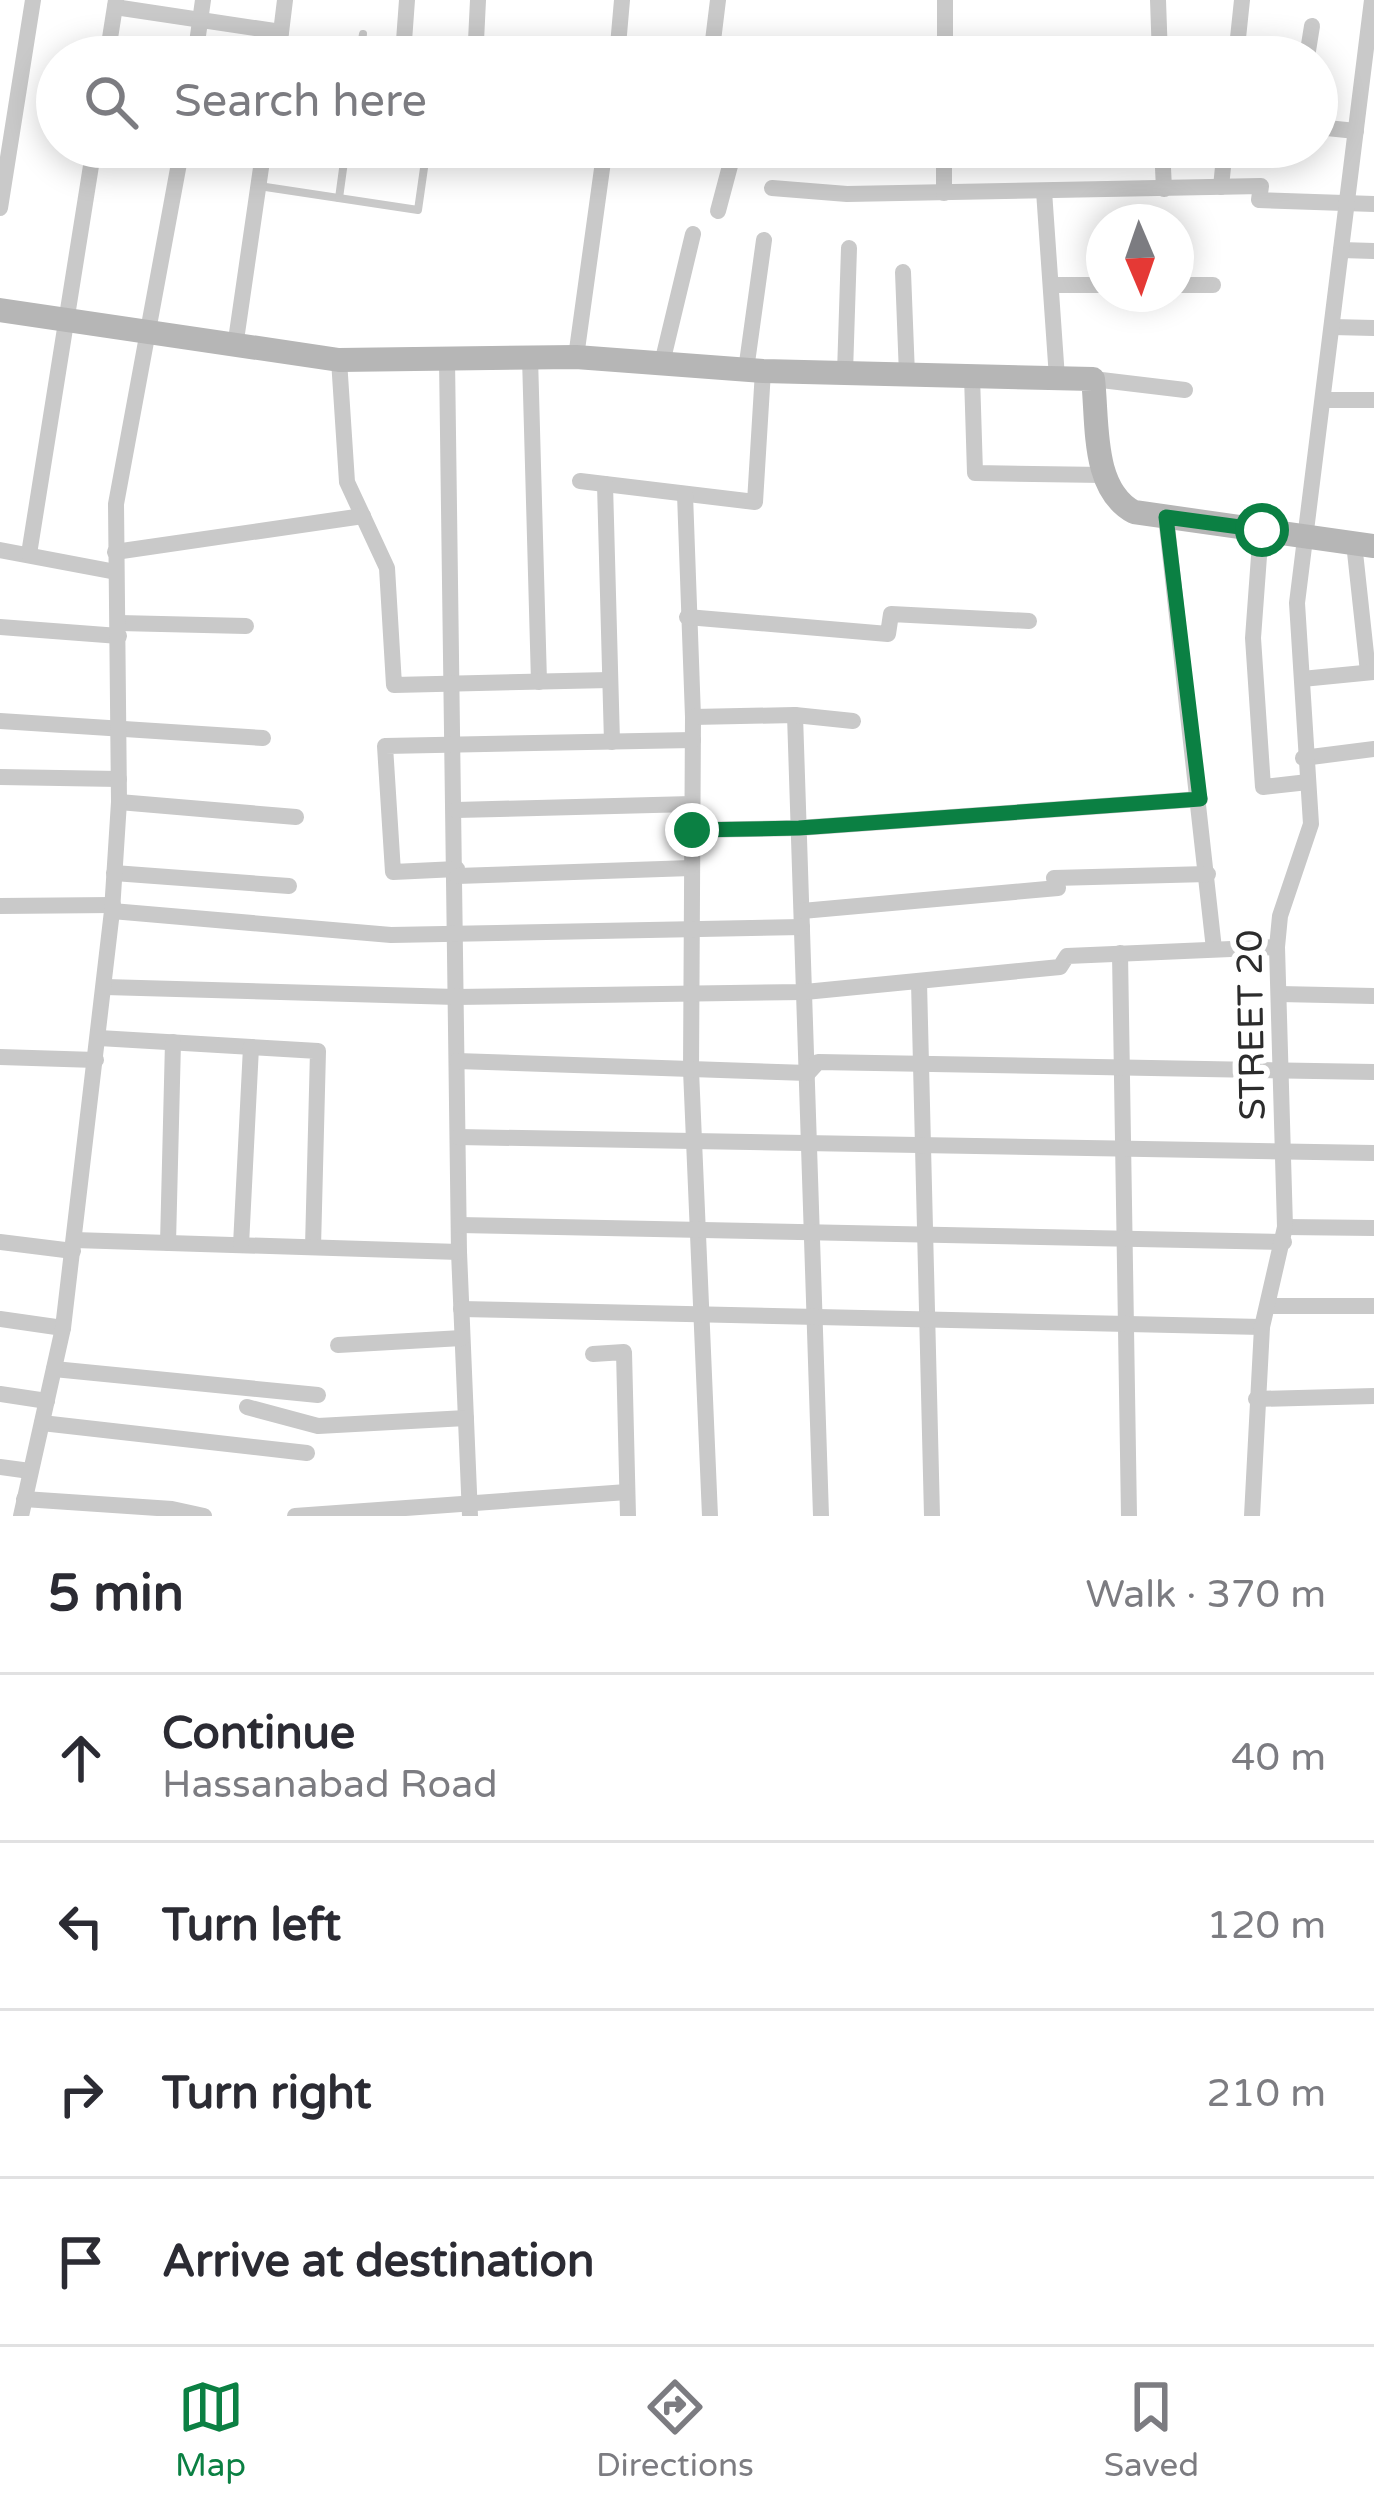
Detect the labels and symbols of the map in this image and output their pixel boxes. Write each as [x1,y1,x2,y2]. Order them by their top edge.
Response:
north arrow [1086,204,1194,312]
route start [1235,503,1289,557]
route end [665,803,719,857]
street label: STREET 20 [1228,929,1275,1121]

